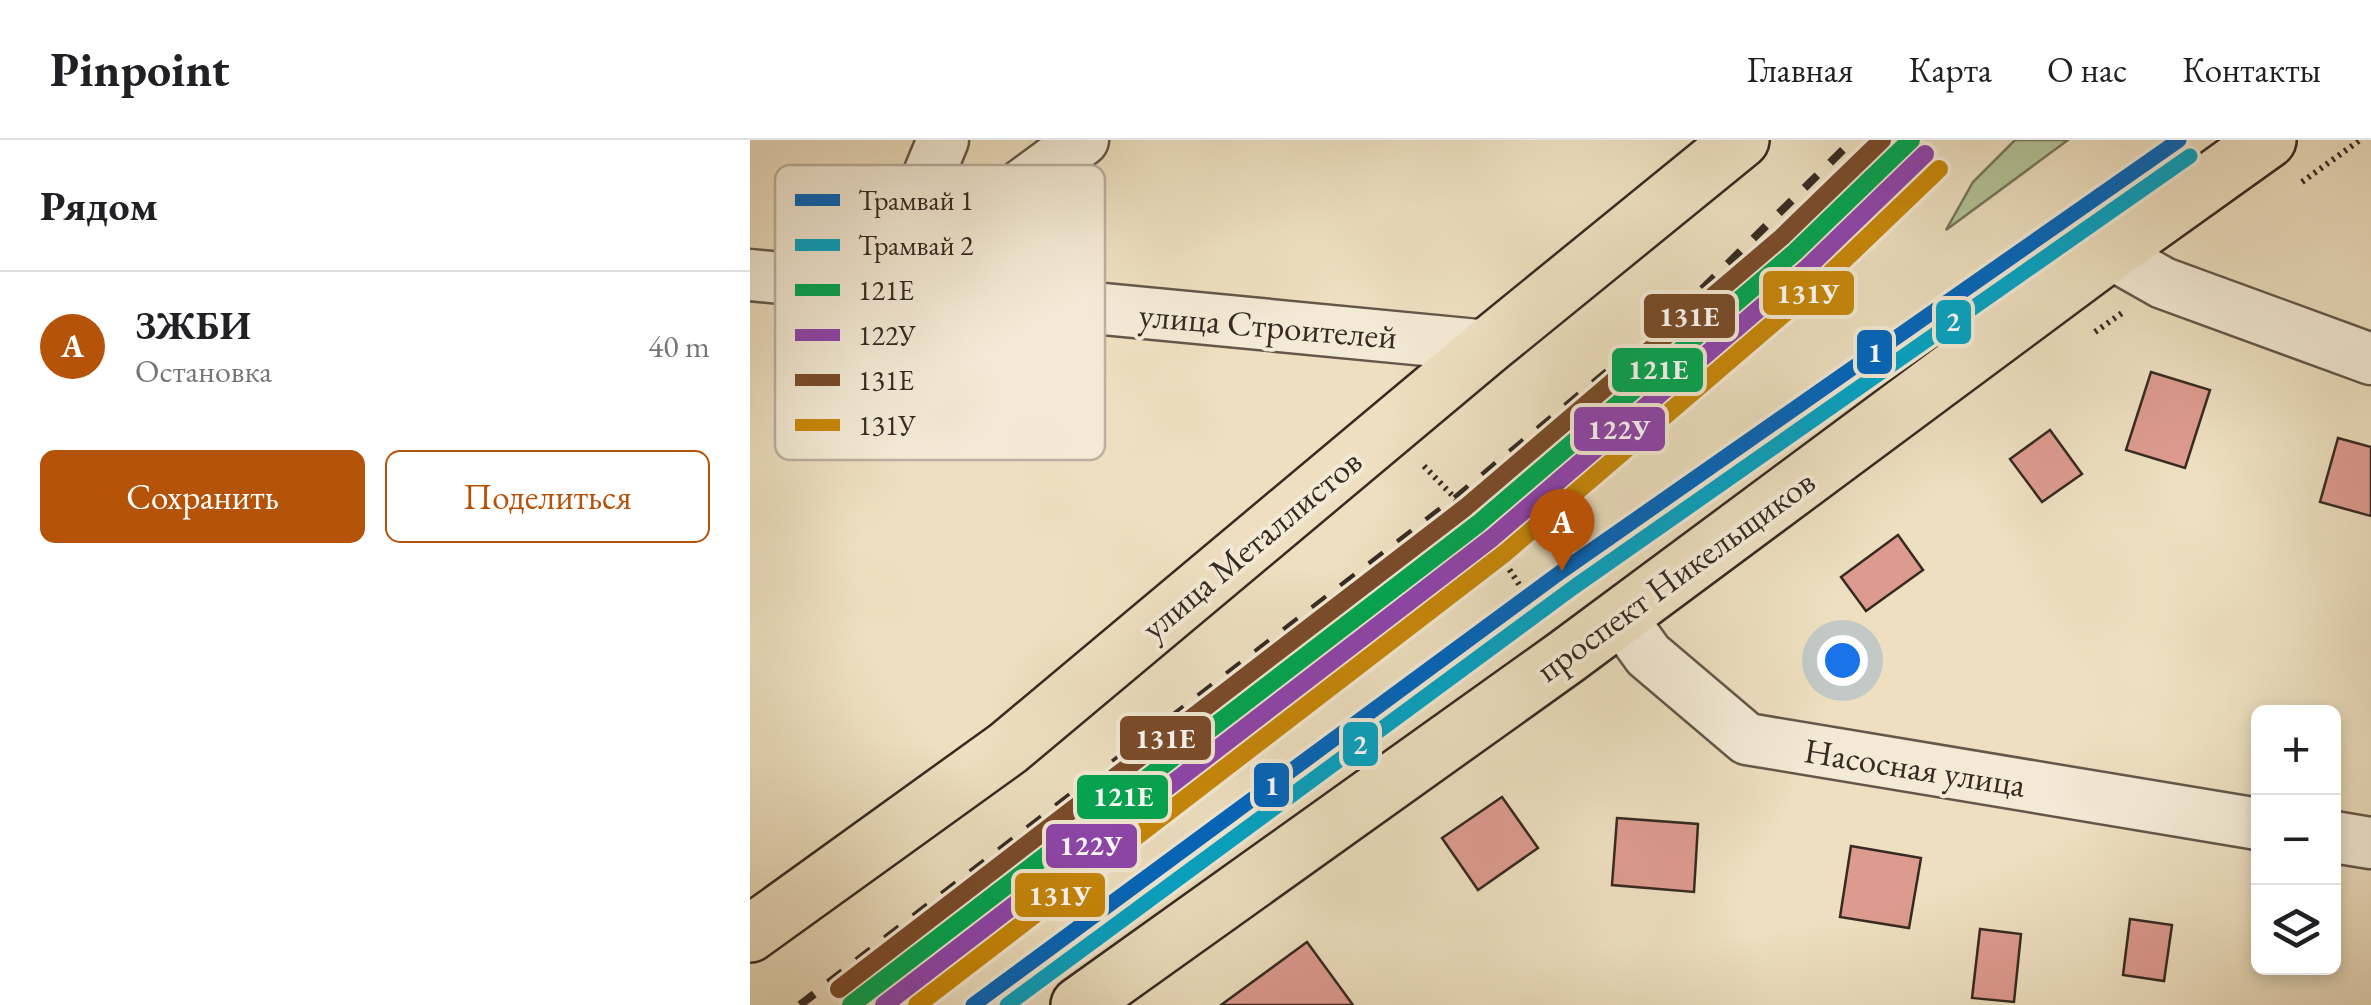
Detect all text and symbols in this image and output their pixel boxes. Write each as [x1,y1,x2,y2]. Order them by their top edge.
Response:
text: Pinpoint [50,38,230,100]
text: Главная [1747,47,1853,92]
text: Карта [1908,47,1992,92]
text: О нас [2047,47,2127,92]
text: Контакты [2182,47,2321,92]
legend [775,165,1105,460]
text: Рядом [40,178,158,233]
text: Трамвай 1 [858,182,973,218]
text: Трамвай 2 [858,227,974,263]
line badge: 131У [1761,269,1856,317]
text: 121Е [858,272,914,308]
text: 131У [1776,275,1840,311]
street label: улица Строителей [1137,291,1399,360]
line badge: 131Е [1642,292,1737,340]
text: 131Е [1659,298,1719,334]
line badge: 2 [1934,298,1973,346]
text: ЗЖБИ [135,301,251,350]
text: 2 [1946,303,1961,339]
text: 122У [858,317,916,353]
text: A [61,325,84,367]
text: 40 m [648,325,710,367]
line badge: 1 [1855,328,1894,376]
text: 1 [1868,334,1882,370]
line badge: 121Е [1610,346,1705,394]
text: Остановка [135,350,272,392]
text: 121Е [1628,351,1688,387]
text: 131Е [858,362,914,398]
line badge: 122У [1572,405,1667,453]
text: 131У [858,407,916,443]
text: 122У [1587,411,1651,447]
street label: улица Металлистов [1131,439,1371,650]
button: Сохранить [40,450,365,543]
button: Поделиться [385,450,710,543]
street label: проспект Никельщиков [1527,459,1824,692]
pin: A [1530,488,1594,571]
your location [1817,635,1868,686]
map controls [2251,705,2341,975]
button: + [2251,705,2341,795]
line badge: 131Е [1118,714,1213,762]
text: 131Е [1135,720,1195,756]
line badge: 2 [1341,720,1380,768]
text: 2 [1353,726,1368,762]
street label: Насосная улица [1801,727,2029,808]
line badge: 1 [1252,761,1291,809]
text: 1 [1265,767,1279,803]
line badge: 121Е [1075,773,1170,821]
text: 121Е [1093,778,1153,814]
button: − [2251,795,2341,885]
line badge: 122У [1044,822,1139,870]
text: 122У [1059,827,1123,863]
line badge: 131У [1013,871,1107,919]
text: 131У [1028,877,1092,913]
button: layers [2251,885,2341,975]

